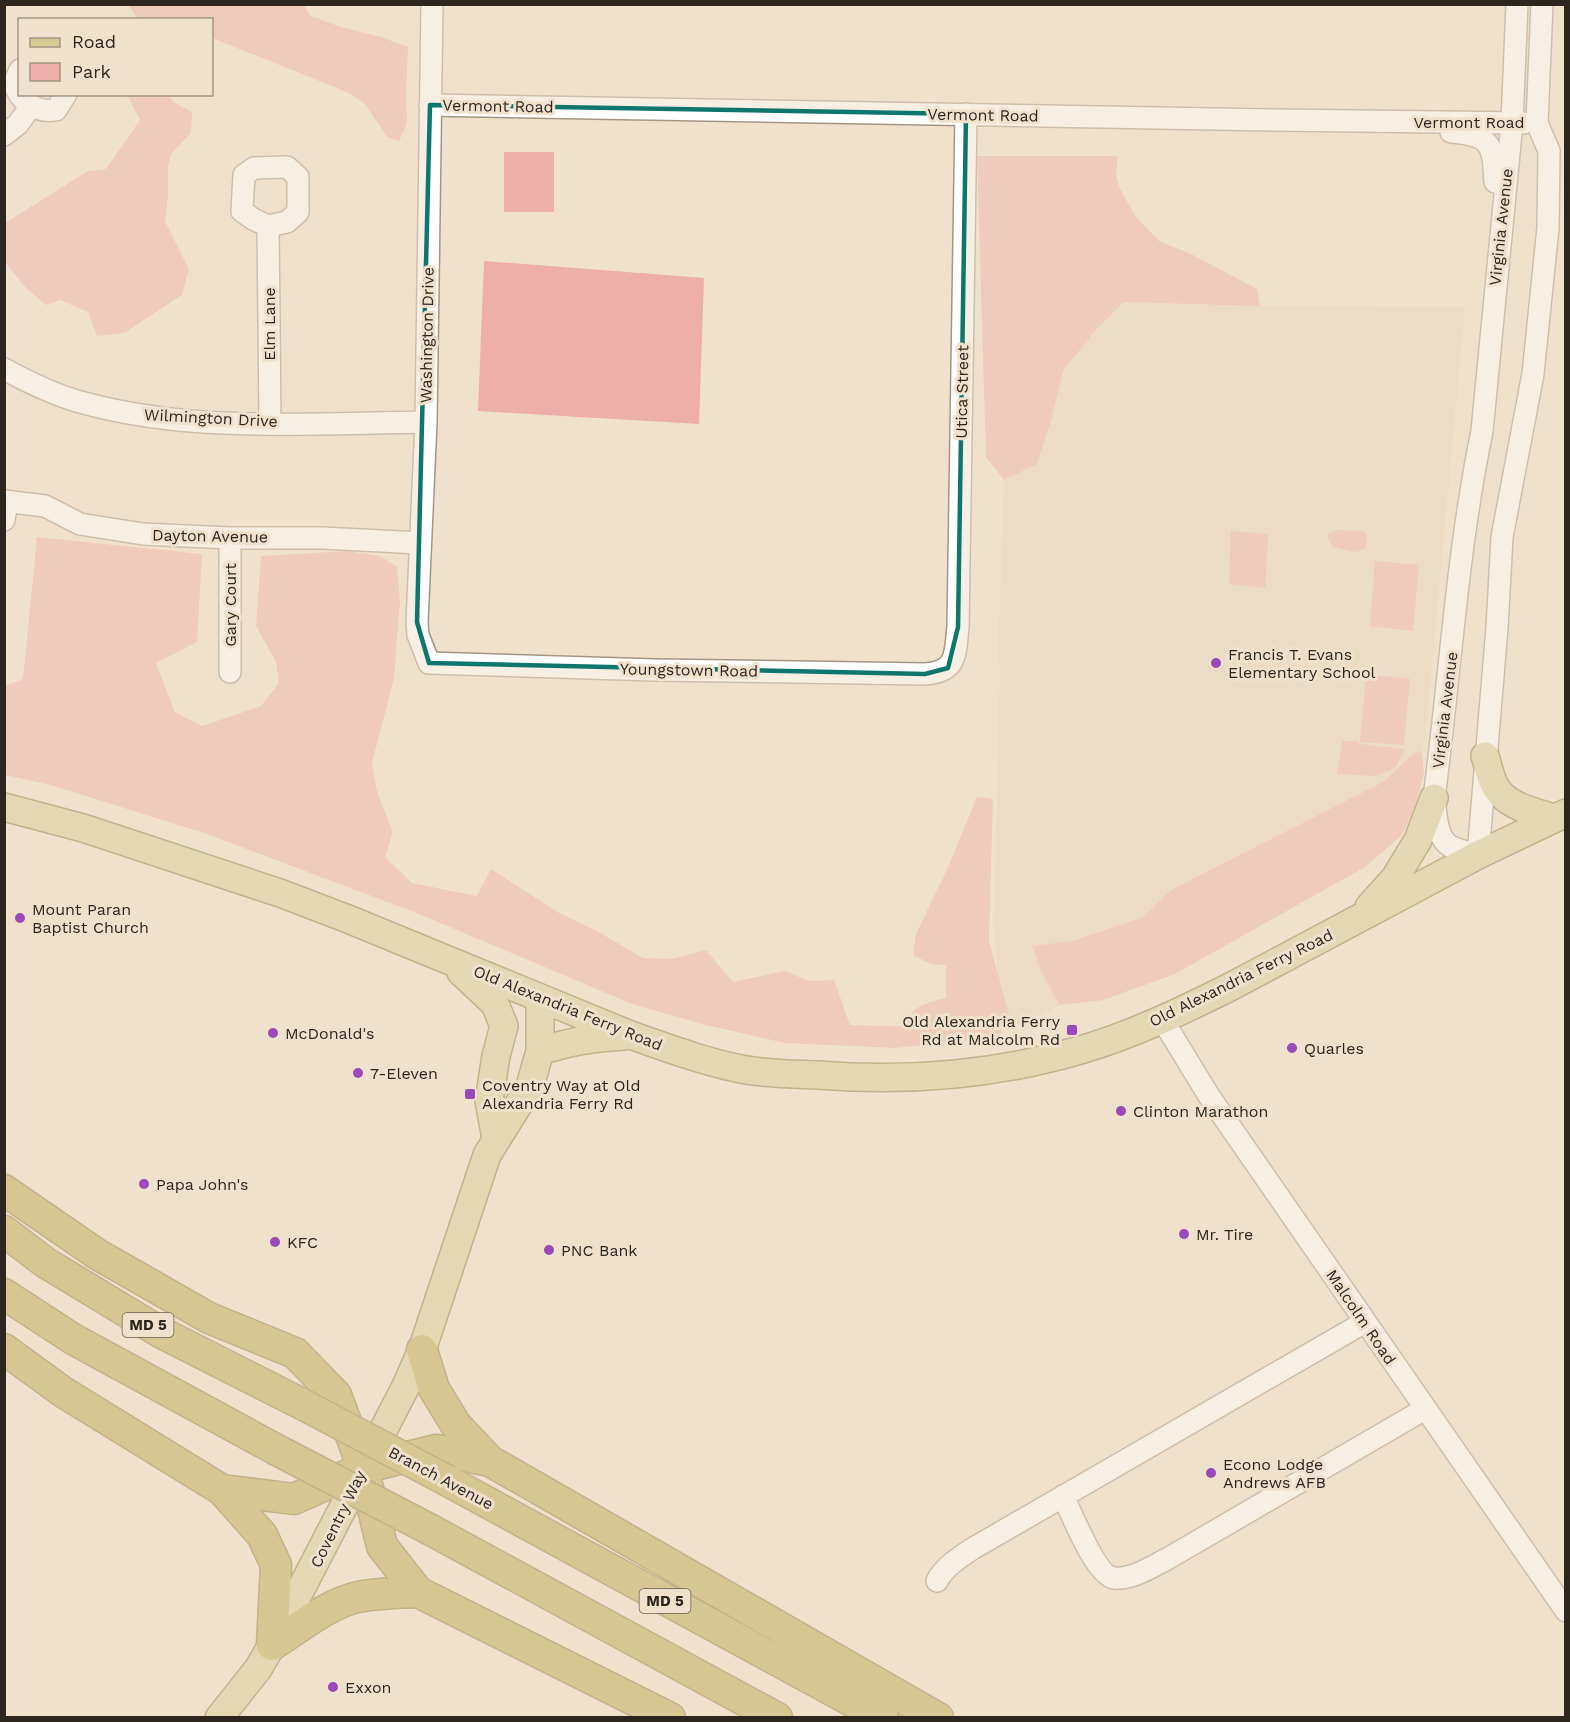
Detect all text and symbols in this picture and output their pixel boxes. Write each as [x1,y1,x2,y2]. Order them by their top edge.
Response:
legend [18,18,213,96]
text: Road [72,31,116,52]
text: Park [72,61,111,82]
street label: Vermont Road [442,96,554,116]
street label: Vermont Road [927,105,1039,125]
street label: Vermont Road [1413,113,1525,132]
street label: Virginia Avenue [1485,167,1517,287]
street label: Washington Drive [416,267,438,403]
street label: Elm Lane [260,287,279,361]
street label: Utica Street [952,345,972,439]
street label: Wilmington Drive [144,405,278,431]
street label: Dayton Avenue [152,525,268,547]
street label: Gary Court [221,563,240,647]
place label: Francis T. Evans Elementary School [1228,645,1376,682]
street label: Virginia Avenue [1428,650,1462,770]
marker: Francis T. Evans Elementary School [1209,656,1223,670]
street label: Youngstown Road [620,659,758,681]
place label: Mount Paran Baptist Church [32,900,149,937]
marker: Mount Paran Baptist Church [13,911,27,925]
street label: Old Alexandria Ferry Road [1146,925,1336,1031]
street label: Old Alexandria Ferry Road [471,961,665,1055]
place label: Old Alexandria Ferry Rd at Malcolm Rd [902,1012,1061,1049]
marker: Old Alexandria Ferry Rd at Malcolm Rd [1065,1023,1079,1037]
place label: McDonald's [285,1024,375,1043]
marker: McDonald's [266,1026,280,1040]
place label: Quarles [1304,1039,1364,1058]
marker: Quarles [1285,1041,1299,1055]
place label: 7-Eleven [370,1064,438,1083]
marker: 7-Eleven [351,1066,365,1080]
place label: Coventry Way at Old Alexandria Ferry Rd [482,1076,641,1113]
marker: Coventry Way at Old Alexandria Ferry Rd [463,1087,477,1101]
place label: Clinton Marathon [1133,1102,1268,1121]
marker: Clinton Marathon [1114,1104,1128,1118]
place label: Papa John's [156,1175,249,1194]
marker: Papa John's [137,1177,151,1191]
place label: Mr. Tire [1196,1225,1253,1244]
marker: Mr. Tire [1177,1227,1191,1241]
place label: KFC [287,1233,318,1252]
marker: KFC [268,1235,282,1249]
place label: PNC Bank [561,1241,637,1260]
marker: PNC Bank [542,1243,556,1257]
street label: Malcolm Road [1322,1266,1400,1368]
road number: MD 5 [122,1313,174,1337]
street label: Branch Avenue [385,1442,497,1514]
place label: Econo Lodge Andrews AFB [1223,1455,1326,1492]
marker: Econo Lodge Andrews AFB [1204,1466,1218,1480]
street label: Coventry Way [306,1467,370,1571]
road number: MD 5 [640,1589,690,1613]
place label: Exxon [345,1678,391,1697]
marker: Exxon [326,1680,340,1694]

